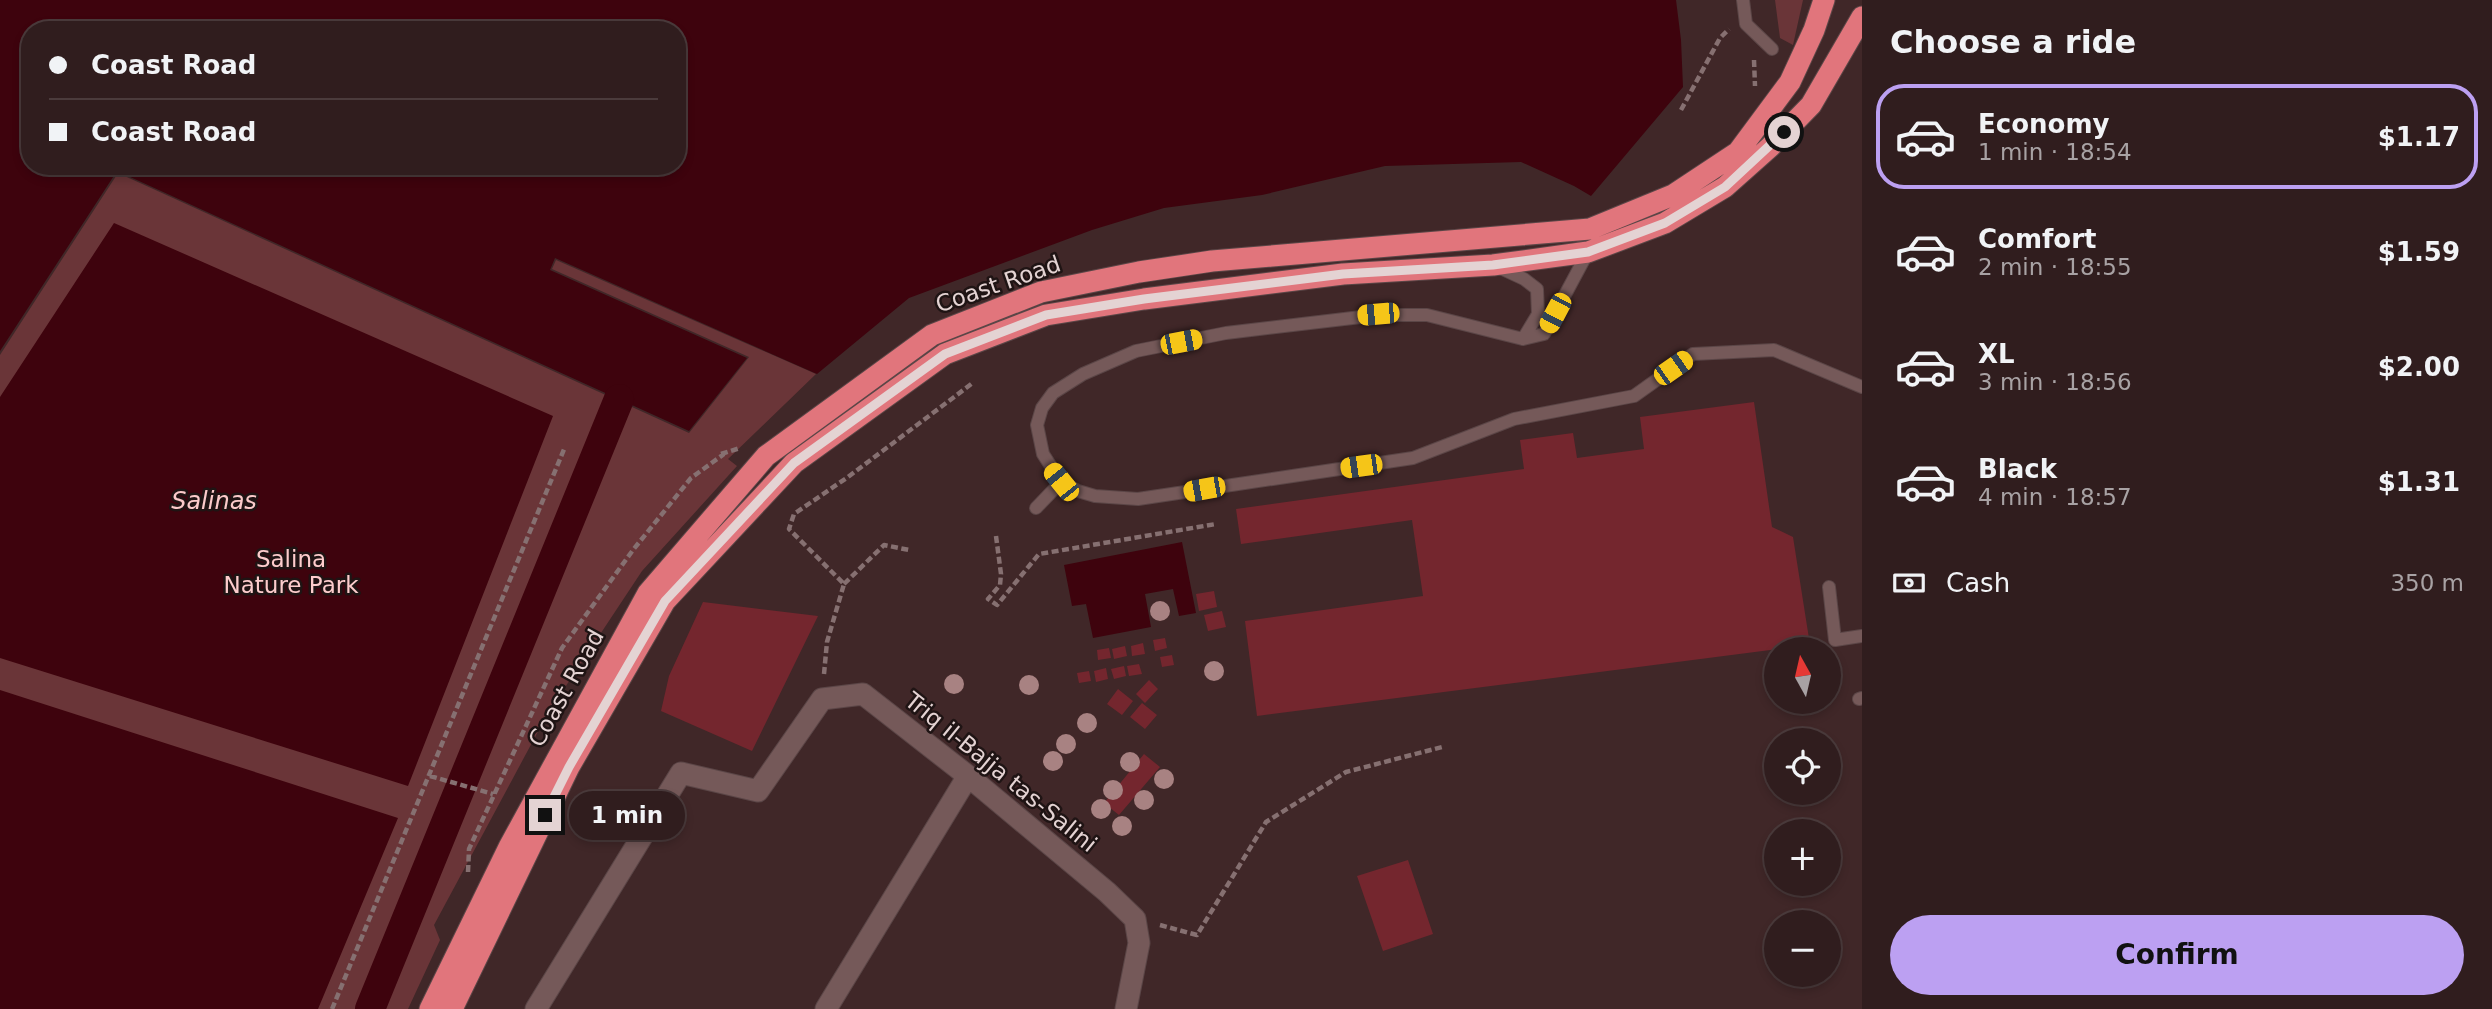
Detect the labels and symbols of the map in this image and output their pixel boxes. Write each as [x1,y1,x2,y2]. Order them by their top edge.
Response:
route start [1768,116,1800,148]
street label: Coast Road [932,251,1064,317]
car [1536,290,1575,336]
car [1357,302,1400,326]
car [1159,328,1204,356]
car [1650,347,1697,389]
car [1339,453,1384,479]
car [1040,459,1083,505]
car [1182,475,1227,503]
water label: Salinas [171,487,257,515]
park label: Salina Nature Park [223,546,359,598]
street label: Coast Road [523,625,609,751]
north arrow [1764,637,1841,714]
street label: Triq il-Bajja tas-Salini [899,686,1102,857]
callout: 1 min [570,790,685,840]
route end [529,799,561,831]

